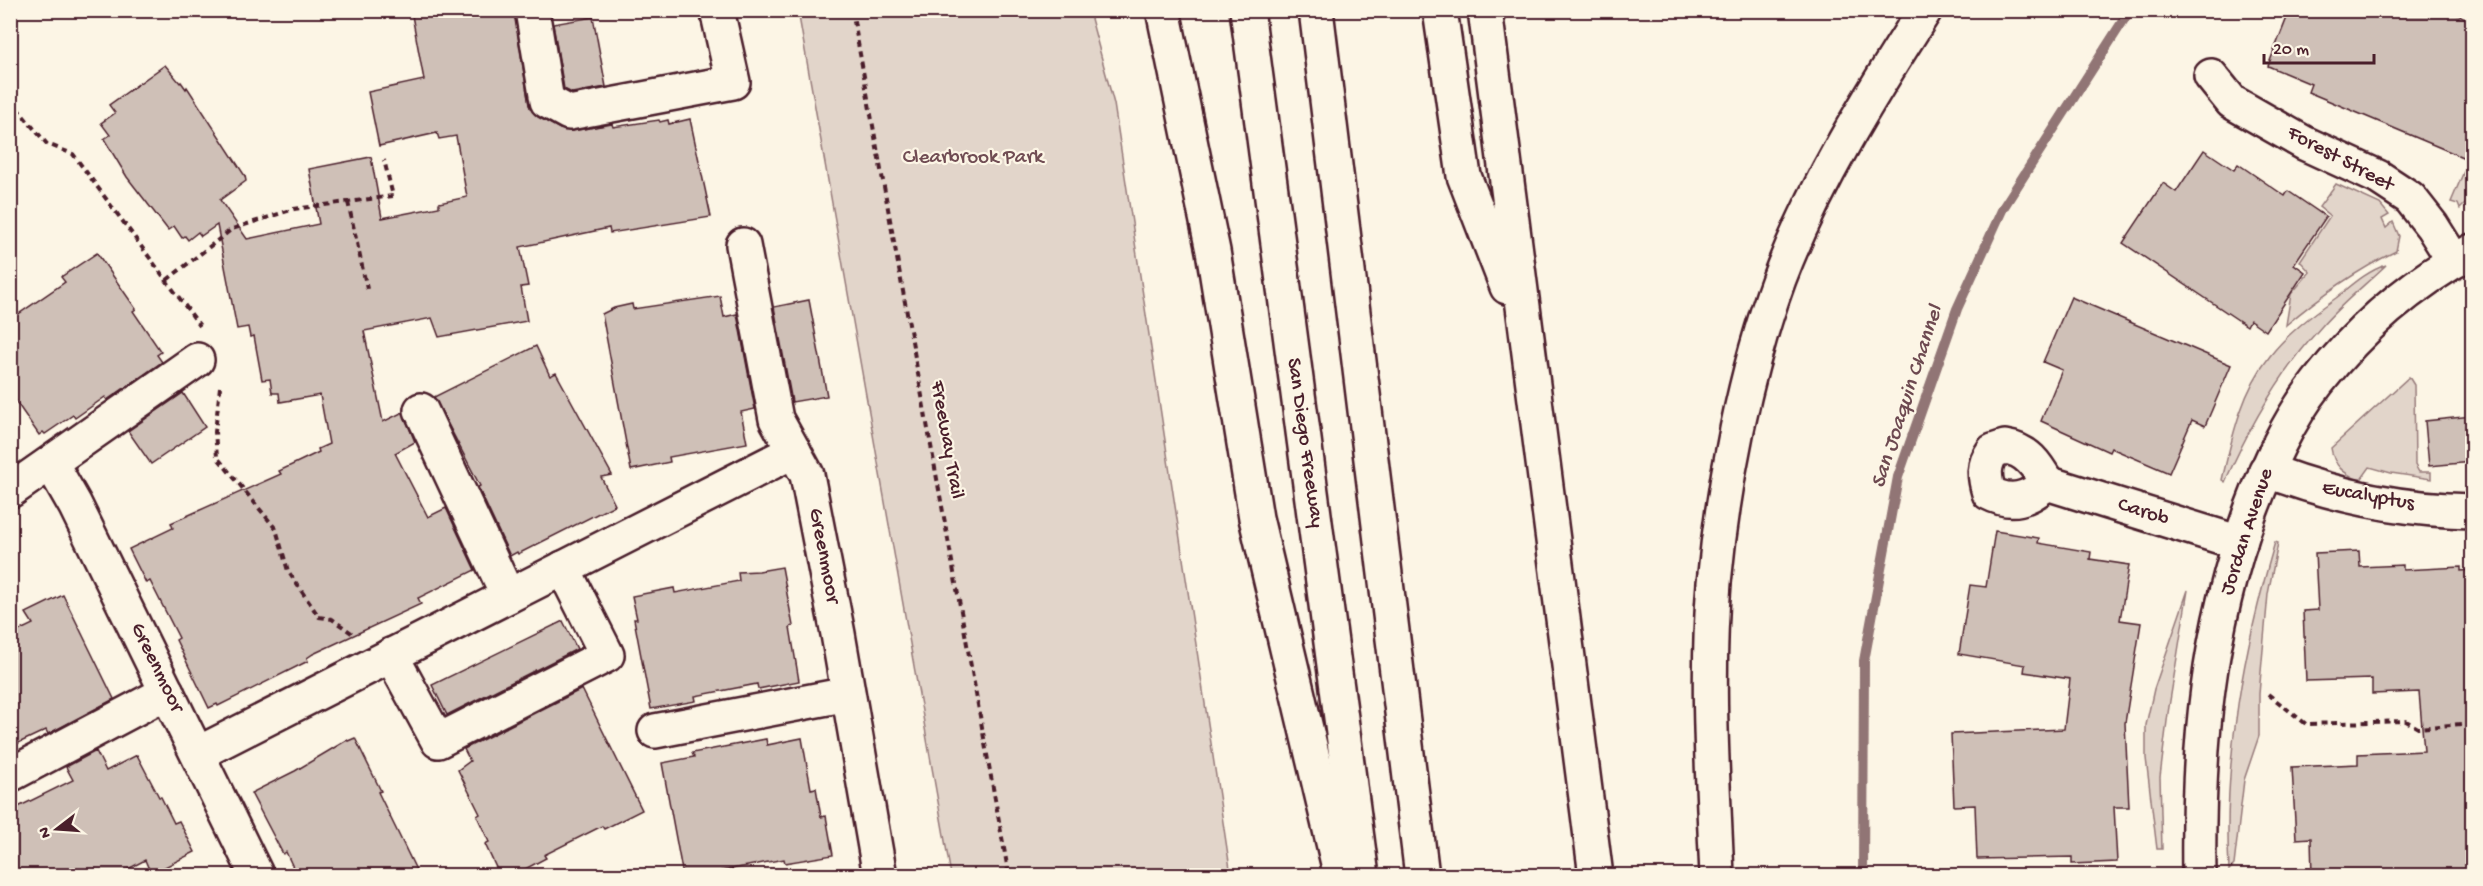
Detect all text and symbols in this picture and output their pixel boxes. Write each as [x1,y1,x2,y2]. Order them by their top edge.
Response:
scale bar [2264,27,2374,65]
text: 20 m [2273,40,2309,61]
street label: Forest Street [2282,121,2400,200]
park label: Clearbrook Park [903,146,1046,171]
water label: San Joaquin Channel [1866,301,1950,492]
street label: San Diego Freeway [1280,356,1328,530]
street label: Freeway Trail [923,378,969,501]
street label: Jordan Avenue [2216,464,2281,598]
street label: Eucalyptus [2320,477,2417,518]
street label: Carob [2114,493,2172,533]
street label: Greenmoor [802,506,845,607]
street label: Greenmoor [124,619,189,718]
north arrow [27,799,87,859]
text: N [35,824,57,840]

